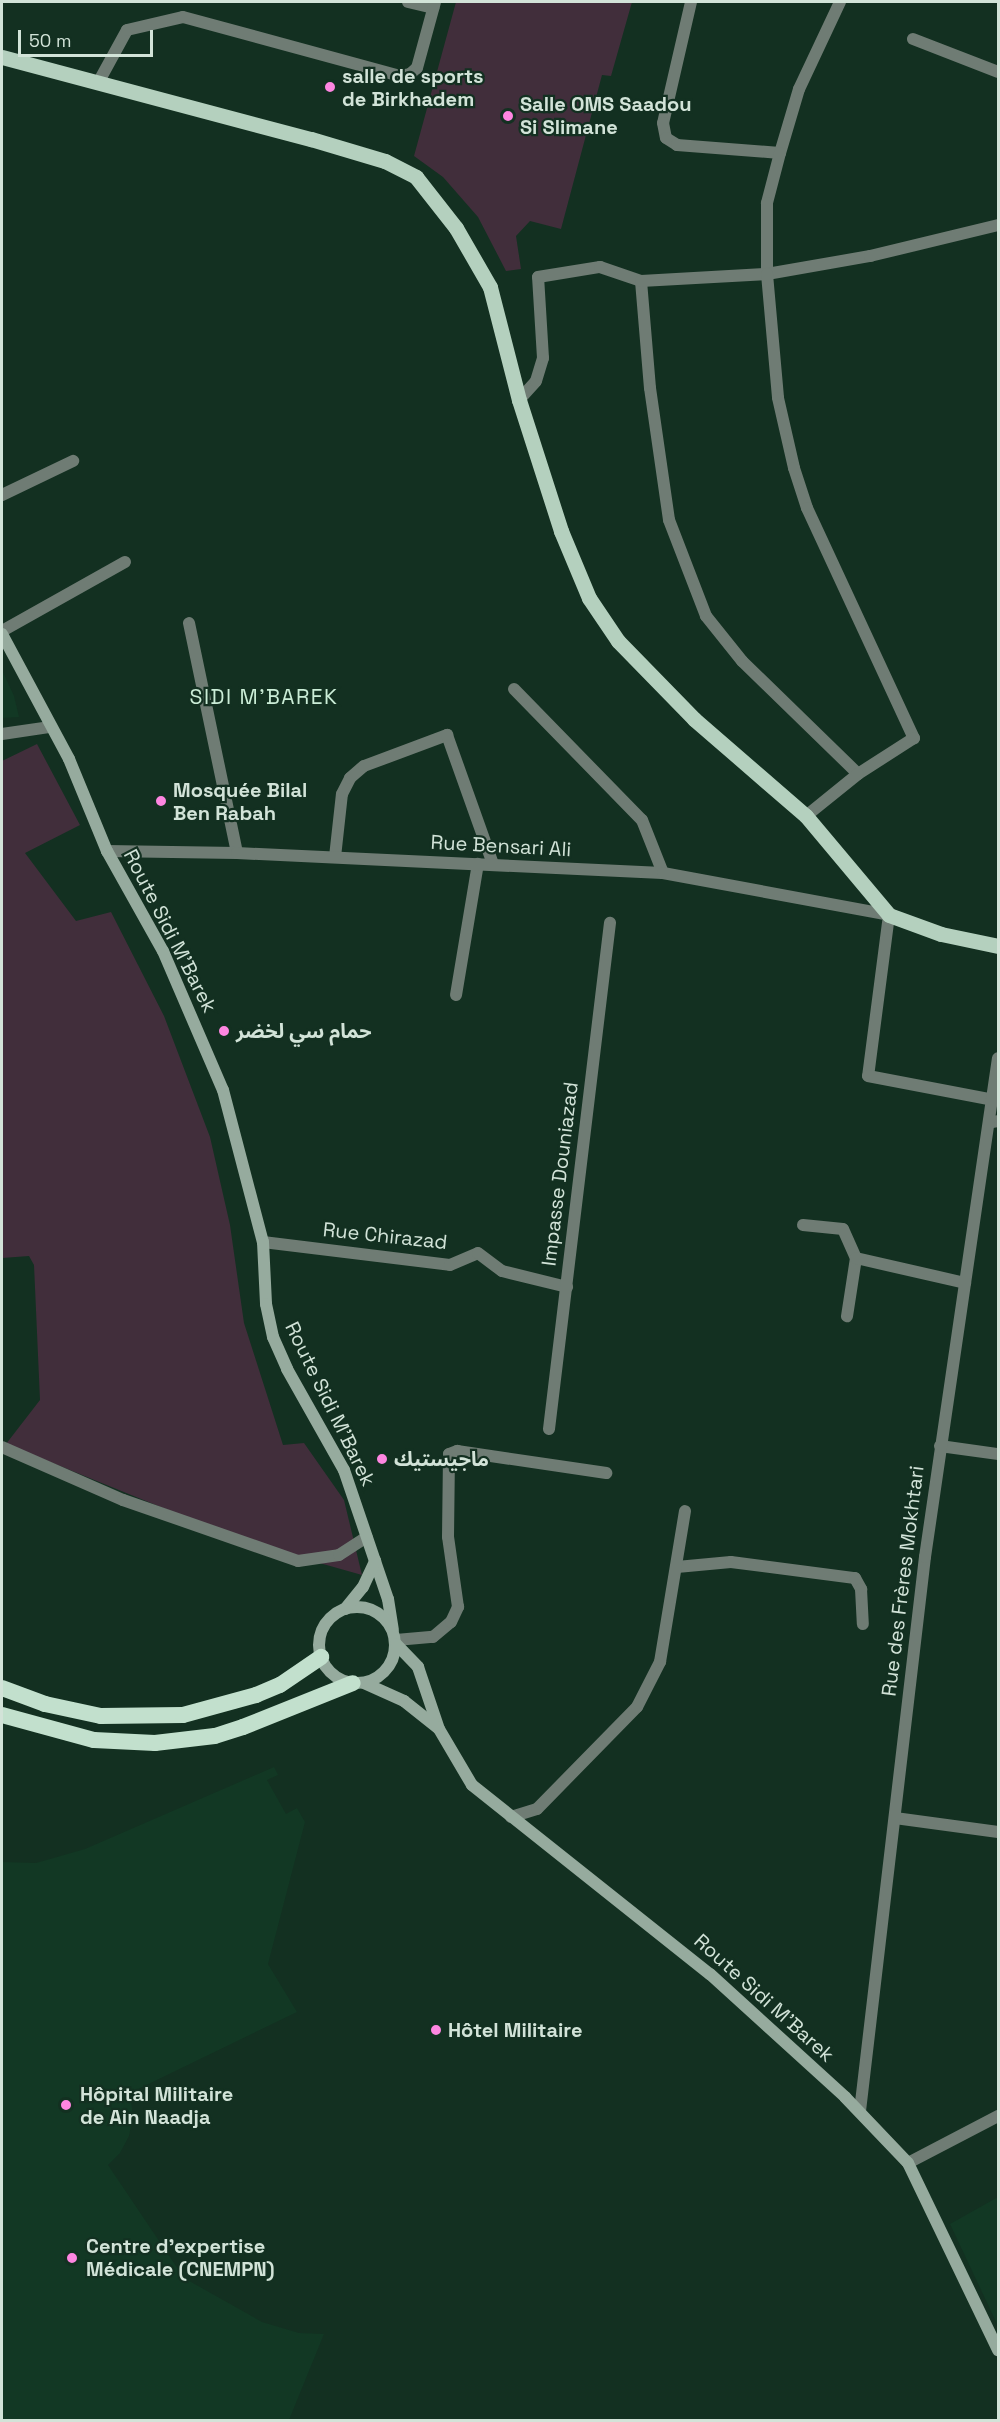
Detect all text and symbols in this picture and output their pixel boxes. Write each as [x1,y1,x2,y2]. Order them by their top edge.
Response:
scale bar [21,18,156,56]
text: 50 m [29,29,71,52]
place label: salle de sports de Birkhadem [342,64,484,111]
marker: salle de sports de Birkhadem [323,80,337,94]
place label: Salle OMS Saadou Si Slimane [520,92,692,139]
marker: Salle OMS Saadou Si Slimane [501,109,515,123]
district label: SIDI M'BAREK [190,684,338,710]
place label: Mosquée Bilal Ben Rabah [173,778,307,825]
marker: Mosquée Bilal Ben Rabah [154,794,168,808]
street label: Rue Bensari Ali [430,830,572,862]
street label: Route Sidi M'Barek [118,845,222,1017]
place label: حمام سي لخضر [236,1019,372,1043]
marker: حمام سي لخضر [217,1024,231,1038]
street label: Impasse Douniazad [537,1081,583,1267]
street label: Rue Chirazad [322,1218,448,1254]
street label: Route Sidi M'Barek [280,1318,380,1490]
place label: ماجيستيك [394,1447,489,1471]
marker: ماجيستيك [375,1452,389,1466]
street label: Rue des Frères Mokhtari [877,1464,929,1698]
street label: Route Sidi M'Barek [689,1929,839,2067]
place label: Hôtel Militaire [448,2018,582,2042]
marker: Hôtel Militaire [429,2023,443,2037]
place label: Hôpital Militaire de Ain Naadja [80,2082,233,2129]
marker: Hôpital Militaire de Ain Naadja [57,2096,75,2114]
place label: Centre d'expertise Médicale (CNEMPN) [86,2234,274,2281]
marker: Centre d'expertise Médicale (CNEMPN) [63,2249,81,2267]

